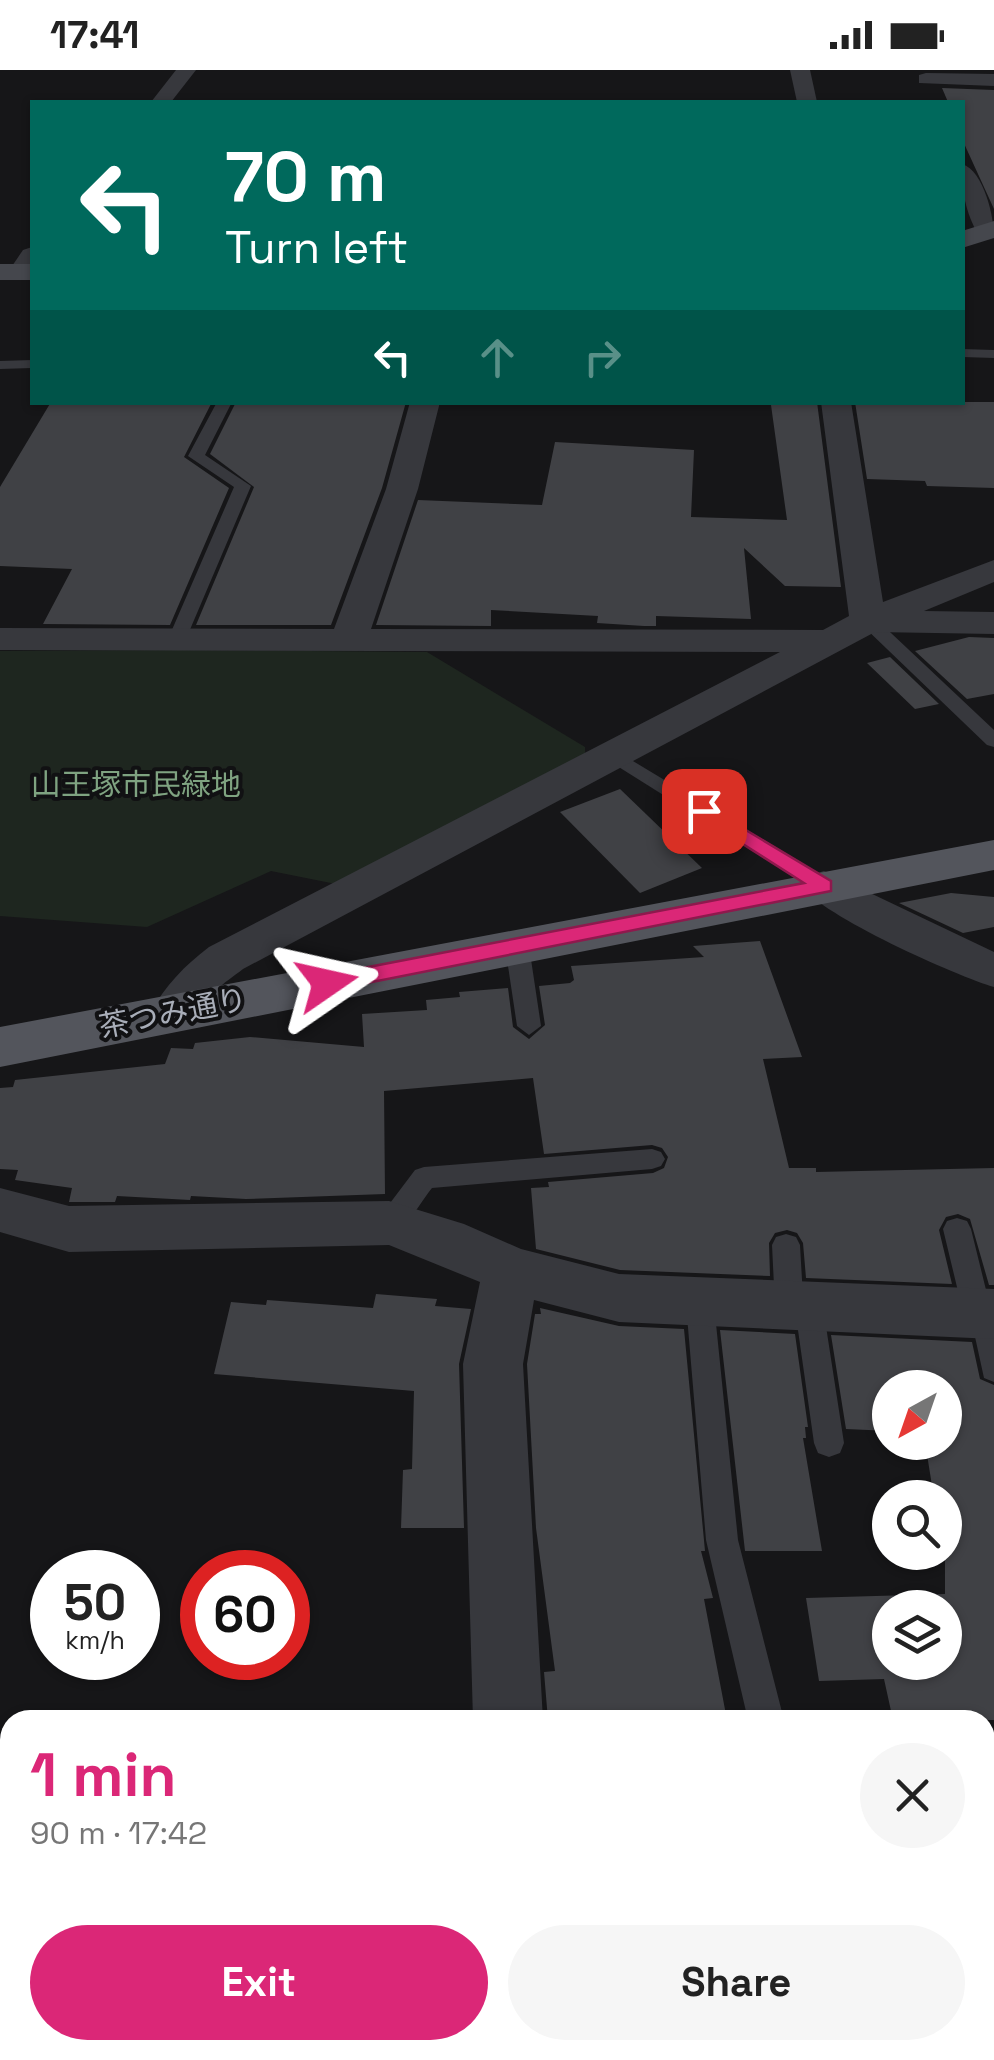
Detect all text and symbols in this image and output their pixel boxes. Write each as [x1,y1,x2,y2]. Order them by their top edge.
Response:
text: 17:41 [50,11,139,59]
text: 70 m [225,132,386,221]
icon: left [60,140,190,270]
text: Turn left [225,219,408,276]
icon: left [365,330,420,385]
icon: ahead [470,330,525,385]
icon: right [575,330,630,385]
park label: 山王塚市民緑地 [31,765,241,804]
pin [662,769,747,854]
icon: arrive [677,784,732,839]
position arrow [275,931,379,1035]
street label: 茶つみ通り [96,979,250,1046]
north arrow [872,1370,962,1460]
map controls [872,1370,962,1680]
button: search [872,1480,962,1570]
speed limit sign: 60 [180,1550,310,1680]
text: 50 [64,1571,126,1635]
button: layers [872,1590,962,1680]
text: km/h [65,1624,125,1656]
text: 1 min [30,1737,177,1814]
button: close [860,1743,965,1848]
text: 90 m · 17:42 [30,1813,207,1853]
button: Exit [30,1925,488,2040]
button: Share [508,1925,965,2040]

